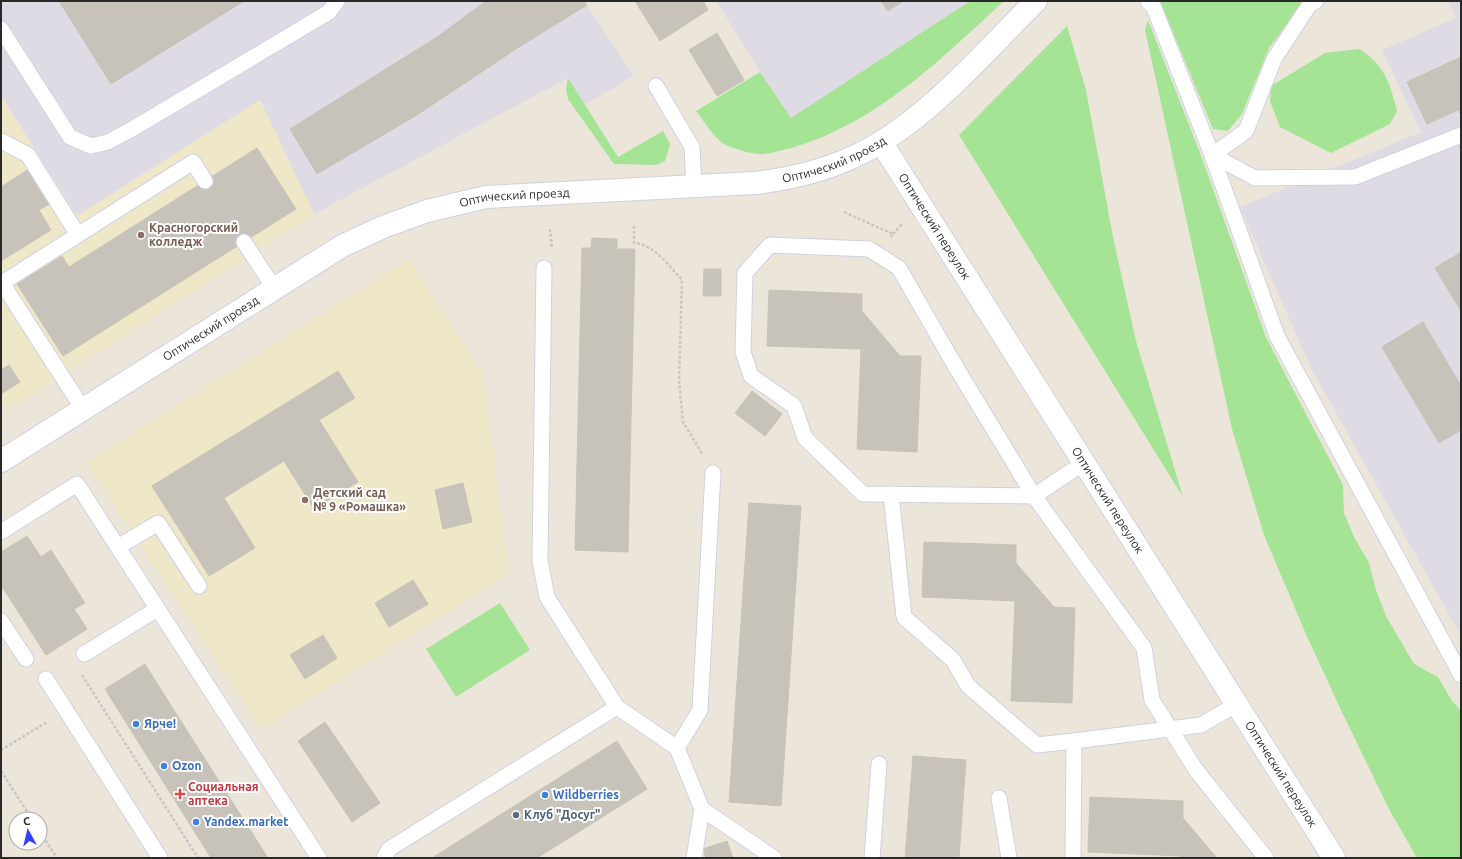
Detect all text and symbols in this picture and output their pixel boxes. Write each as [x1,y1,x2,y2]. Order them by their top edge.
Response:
street label: Оптический проезд [781,134,888,185]
street label: Оптический переулок [896,171,973,282]
street label: Оптический проезд [458,186,570,209]
place label: Красногорский колледж [149,221,238,248]
marker: Красногорский колледж [136,230,146,240]
street label: Оптический проезд [160,293,261,363]
street label: Оптический переулок [1070,444,1147,556]
place label: Детский сад № 9 «Ромашка» [313,486,406,513]
marker: Детский сад № 9 «Ромашка» [300,495,310,505]
place label: Ярче! [144,717,176,730]
street label: Оптический переулок [1243,718,1320,829]
marker: Ярче! [131,719,141,729]
place label: Ozon [172,759,201,772]
marker: Ozon [159,761,169,771]
place label: Социальная аптека [188,780,259,807]
place label: Wildberries [553,788,619,801]
marker: Социальная аптека [175,789,185,799]
marker: Wildberries [540,790,550,800]
place label: Клуб "Досуг" [524,808,600,821]
marker: Клуб "Досуг" [511,810,521,820]
north arrow [8,811,48,851]
text: С [22,815,31,828]
place label: Yandex.market [204,815,288,828]
marker: Yandex.market [191,817,201,827]

